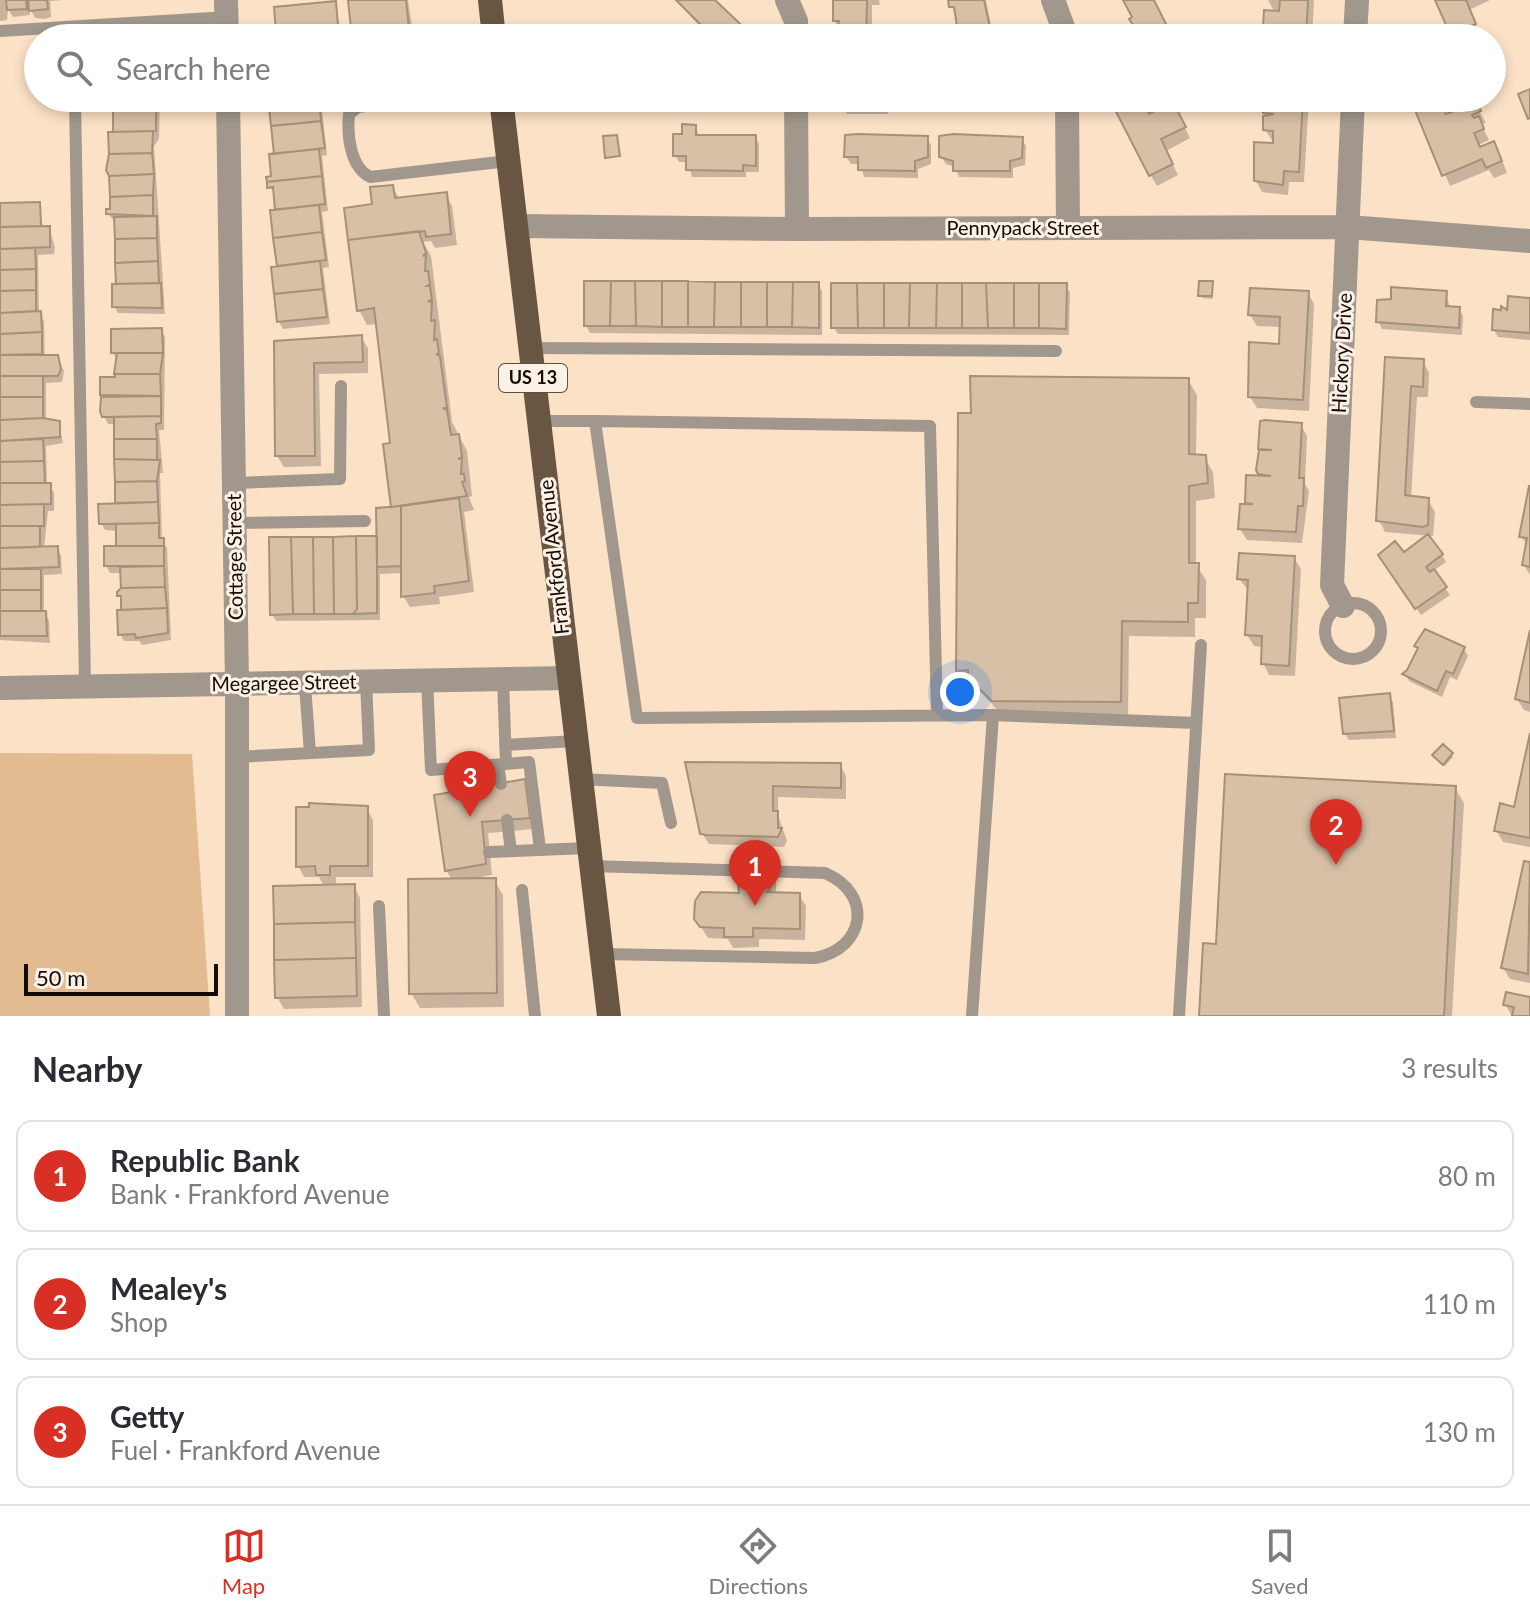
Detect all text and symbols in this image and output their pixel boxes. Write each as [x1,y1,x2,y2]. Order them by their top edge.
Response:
search box [24,24,1506,112]
icon: search [52,46,96,90]
text: Search here [116,50,271,86]
street label: Pennypack Street [946,215,1100,239]
street label: Hickory Drive [1326,292,1356,414]
road number: US 13 [499,364,567,392]
street label: Frankford Avenue [533,478,573,636]
street label: Cottage Street [221,494,247,620]
street label: Megargee Street [211,669,357,695]
your location [940,672,980,712]
pin: 3 [444,751,496,817]
pin: 2 [1310,799,1362,865]
pin: 1 [729,840,781,906]
scale bar [24,960,218,996]
text: 50 m [36,964,85,991]
text: Nearby [32,1048,143,1089]
text: 3 results [1401,1052,1498,1084]
text: Republic Bank [110,1142,300,1178]
text: 1 [52,1160,68,1192]
text: 80 m [1438,1160,1496,1192]
text: Bank · Frankford Avenue [110,1178,390,1210]
text: Mealey's [110,1270,227,1306]
text: 2 [52,1288,68,1320]
text: 110 m [1423,1288,1496,1320]
text: Shop [110,1306,168,1338]
text: Getty [110,1398,184,1434]
text: 3 [52,1416,68,1448]
text: 130 m [1423,1416,1496,1448]
text: Fuel · Frankford Avenue [110,1434,380,1466]
tab: Map [222,1524,266,1599]
tab: Directions [709,1524,808,1599]
tab: Saved [1251,1524,1308,1599]

